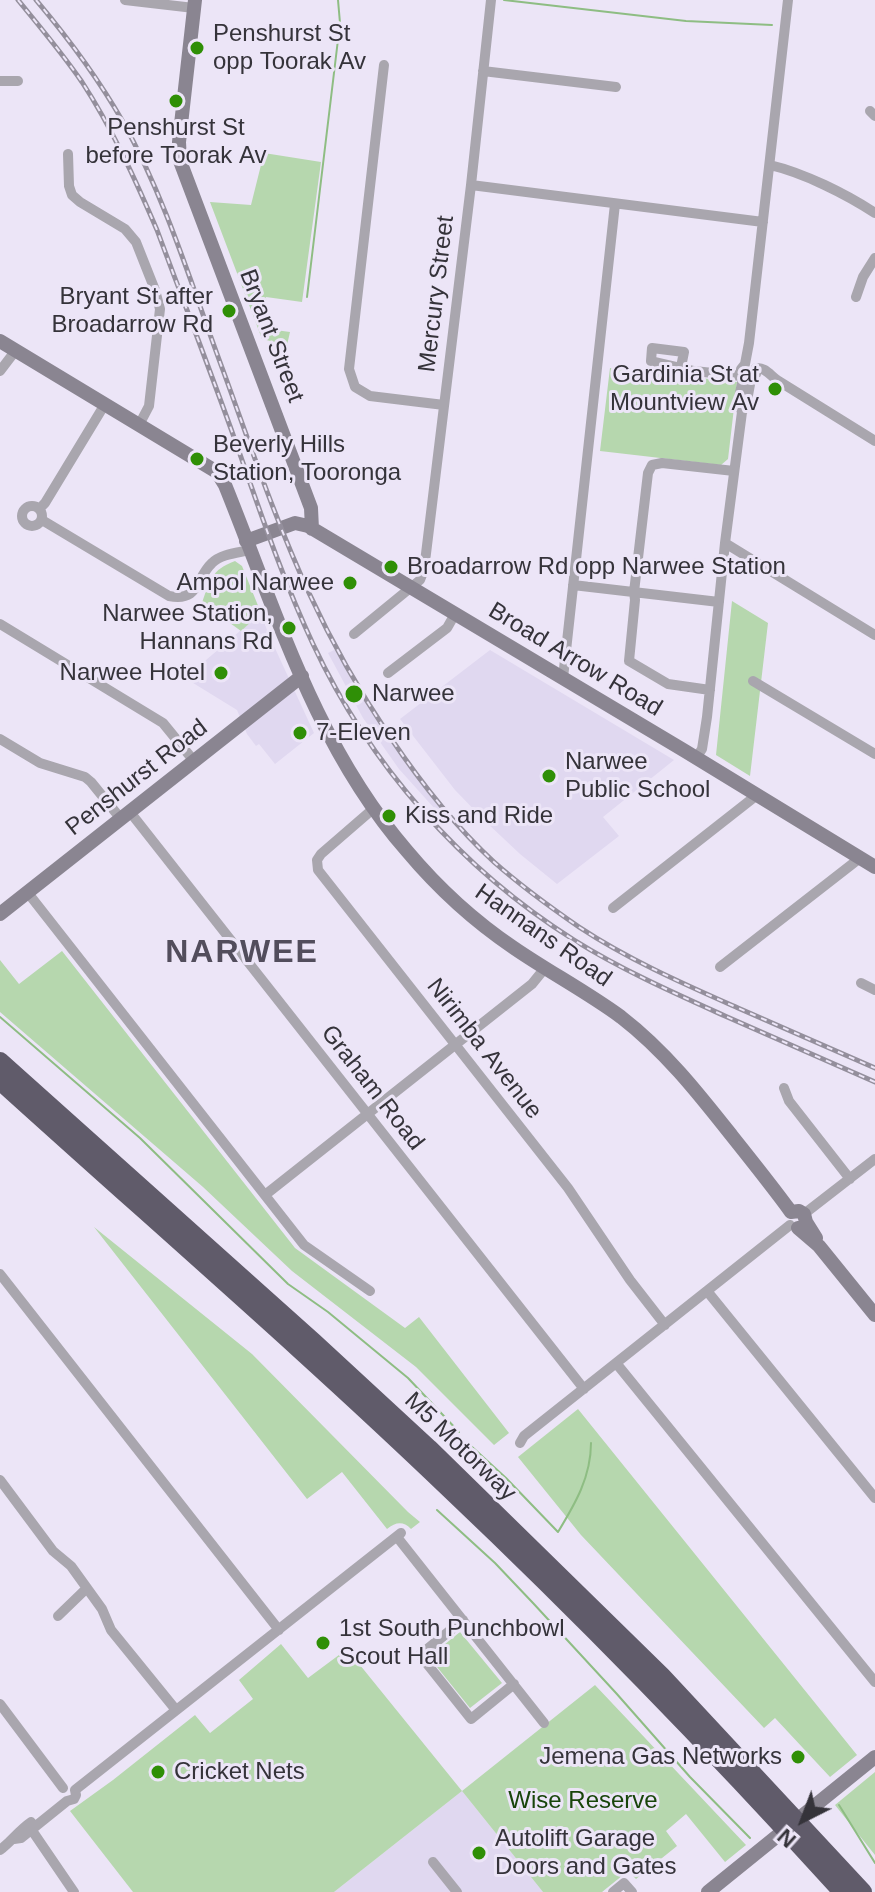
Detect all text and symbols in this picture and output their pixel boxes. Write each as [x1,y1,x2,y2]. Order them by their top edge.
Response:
place label: Penshurst St opp Toorak Av [213,20,366,76]
marker: Penshurst St opp Toorak Av [188,39,206,57]
marker: Penshurst St before Toorak Av [167,92,185,110]
place label: Penshurst St before Toorak Av [86,114,266,170]
street label: Mercury Street [413,214,461,374]
street label: Bryant Street [232,265,310,407]
place label: Bryant St after Broadarrow Rd [52,283,213,339]
marker: Bryant St after Broadarrow Rd [220,302,238,320]
place label: Gardinia St at Mountview Av [610,361,759,417]
marker: Gardinia St at Mountview Av [766,380,784,398]
place label: Beverly Hills Station, Tooronga [213,431,401,487]
marker: Beverly Hills Station, Tooronga [188,450,206,468]
place label: Broadarrow Rd opp Narwee Station [407,553,786,581]
marker: Broadarrow Rd opp Narwee Station [382,558,400,576]
place label: Ampol Narwee [177,569,334,597]
marker: Ampol Narwee [341,574,359,592]
street label: Broad Arrow Road [483,597,667,723]
place label: Narwee Station, Hannans Rd [102,600,273,656]
marker: Narwee Station, Hannans Rd [280,619,298,637]
place label: Narwee Hotel [60,659,205,687]
marker: Narwee Hotel [212,664,230,682]
place label: Narwee [372,680,455,708]
marker: Narwee [343,683,365,705]
street label: Penshurst Road [60,714,214,842]
place label: 7-Eleven [316,719,411,747]
marker: 7-Eleven [291,724,309,742]
place label: Narwee Public School [565,748,710,804]
marker: Narwee Public School [540,767,558,785]
place label: Kiss and Ride [405,802,553,830]
marker: Kiss and Ride [380,807,398,825]
street label: Hannans Road [469,878,617,994]
district label: NARWEE [165,934,319,972]
street label: Nirimba Avenue [420,973,548,1125]
street label: Graham Road [314,1020,430,1156]
street label: M5 Motorway [398,1387,522,1507]
place label: 1st South Punchbowl Scout Hall [339,1615,564,1671]
marker: 1st South Punchbowl Scout Hall [314,1634,332,1652]
place label: Jemena Gas Networks [539,1743,782,1771]
marker: Jemena Gas Networks [789,1748,807,1766]
place label: Cricket Nets [174,1758,305,1786]
marker: Cricket Nets [149,1763,167,1781]
north arrow [763,1780,843,1860]
park label: Wise Reserve [508,1787,658,1815]
text: N [772,1824,801,1853]
place label: Autolift Garage Doors and Gates [495,1825,676,1881]
marker: Autolift Garage Doors and Gates [470,1844,488,1862]

